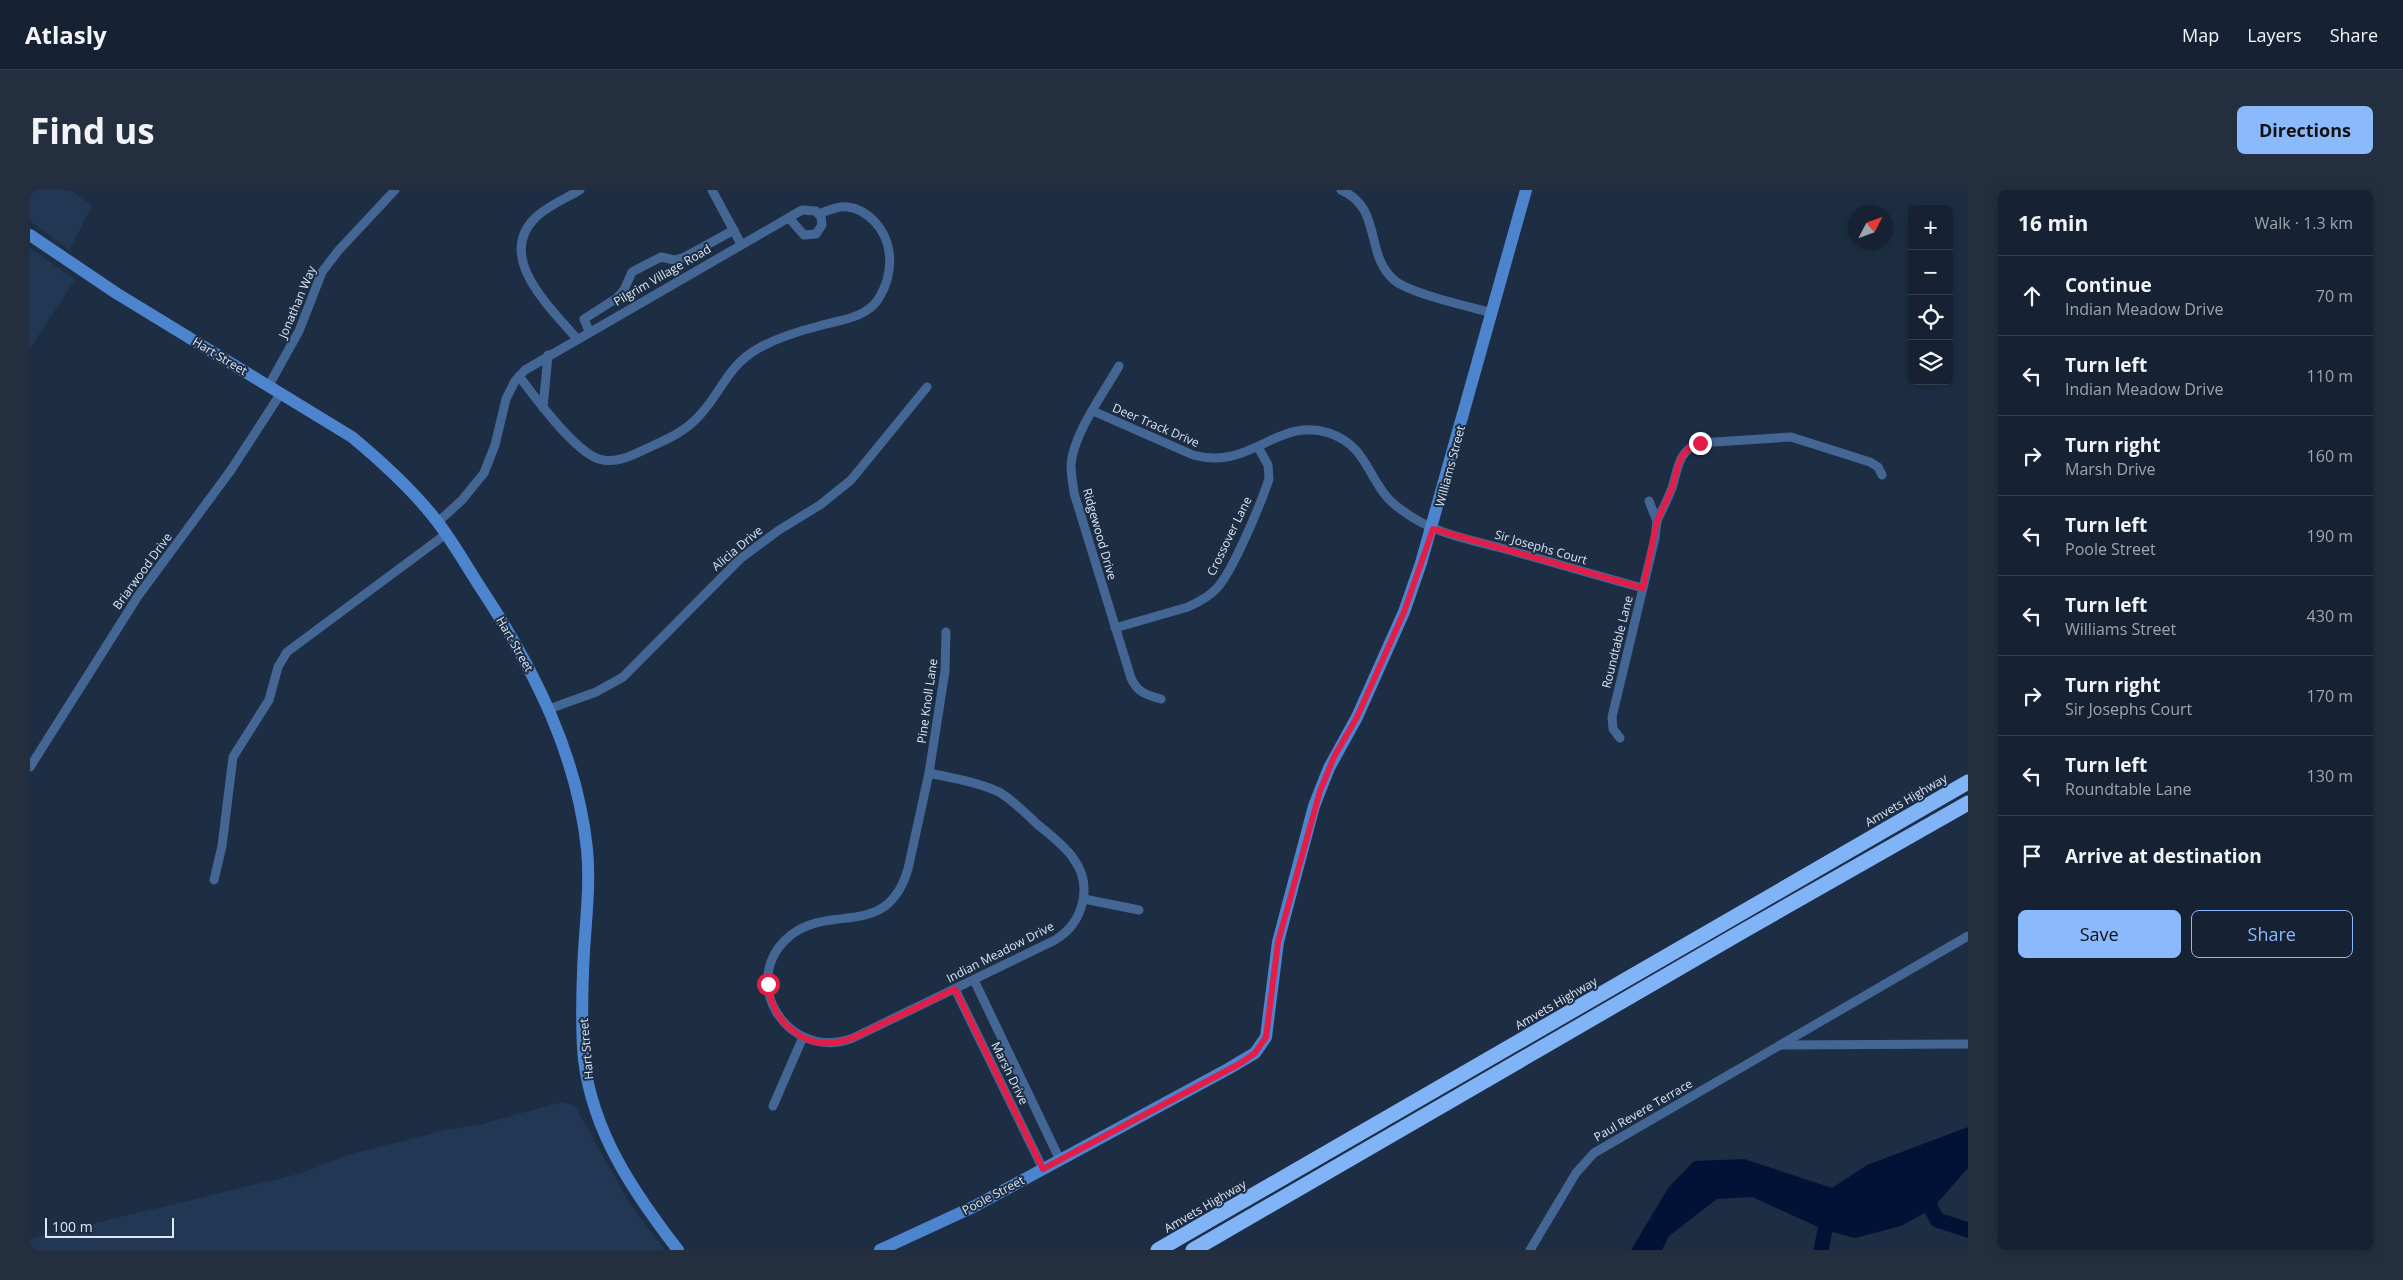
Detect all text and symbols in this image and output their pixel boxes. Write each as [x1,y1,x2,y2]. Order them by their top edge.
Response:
text: Atlasly [25,18,107,51]
text: Map [2182,23,2219,47]
text: Layers [2247,23,2302,47]
text: Share [2330,23,2378,47]
button: Directions [2237,106,2373,154]
text: Find us [30,107,155,154]
north arrow [1848,205,1893,250]
map controls [1908,205,1953,385]
button: + [1908,205,1953,250]
text: 16 min [2018,209,2088,237]
text: Walk · 1.3 km [2255,212,2353,234]
street label: Pilgrim Village Road [610,240,714,310]
button: − [1908,250,1953,295]
street label: Jonathan Way [274,262,320,342]
text: Continue [2065,272,2152,298]
icon: ahead [2018,282,2046,310]
text: 70 m [2316,285,2353,307]
button: locate [1908,295,1953,340]
text: Indian Meadow Drive [2065,298,2223,320]
street label: Hart Street [189,333,251,379]
button: layers [1908,340,1953,385]
text: Turn left [2065,352,2147,378]
icon: left [2018,362,2046,390]
text: 110 m [2307,365,2353,387]
text: Indian Meadow Drive [2065,378,2223,400]
street label: Deer Track Drive [1110,399,1202,451]
street label: Williams Street [1431,424,1469,508]
route end [1689,432,1712,455]
text: Turn right [2065,432,2160,458]
icon: right [2018,442,2046,470]
text: 160 m [2307,445,2353,467]
text: Marsh Drive [2065,458,2156,480]
street label: Ridgewood Drive [1079,486,1121,582]
street label: Crossover Lane [1202,493,1256,578]
text: Turn left [2065,512,2147,538]
street label: Alicia Drive [708,522,766,574]
icon: left [2018,522,2046,550]
text: 190 m [2307,525,2353,547]
street label: Sir Josephs Court [1493,526,1589,568]
street label: Briarwood Drive [108,529,176,613]
text: Poole Street [2065,538,2156,560]
text: Turn left [2065,592,2147,618]
street label: Roundtable Lane [1597,594,1637,690]
icon: left [2018,602,2046,630]
text: 430 m [2307,605,2353,627]
street label: Hart Street [492,613,538,675]
text: Williams Street [2065,618,2176,640]
street label: Pine Knoll Lane [913,657,941,745]
text: Turn right [2065,672,2160,698]
icon: right [2018,682,2046,710]
text: 170 m [2307,685,2353,707]
text: Sir Josephs Court [2065,698,2192,720]
text: Turn left [2065,752,2147,778]
icon: left [2018,762,2046,790]
text: 130 m [2307,765,2353,787]
street label: Amvets Highway [1862,769,1951,830]
text: Roundtable Lane [2065,778,2192,800]
icon: arrive [2018,842,2046,870]
text: Arrive at destination [2065,843,2262,869]
button: Save [2018,910,2181,958]
button: Share [2191,910,2353,958]
street label: Indian Meadow Drive [943,917,1057,987]
street label: Amvets Highway [1512,972,1601,1033]
route start [757,973,780,996]
street label: Hart Street [575,1018,597,1080]
street label: Marsh Drive [987,1039,1033,1107]
street label: Paul Revere Terrace [1591,1075,1696,1145]
street label: Poole Street [959,1172,1027,1218]
street label: Amvets Highway [1161,1175,1250,1236]
scale bar [45,1215,174,1238]
text: 100 m [52,1217,93,1236]

